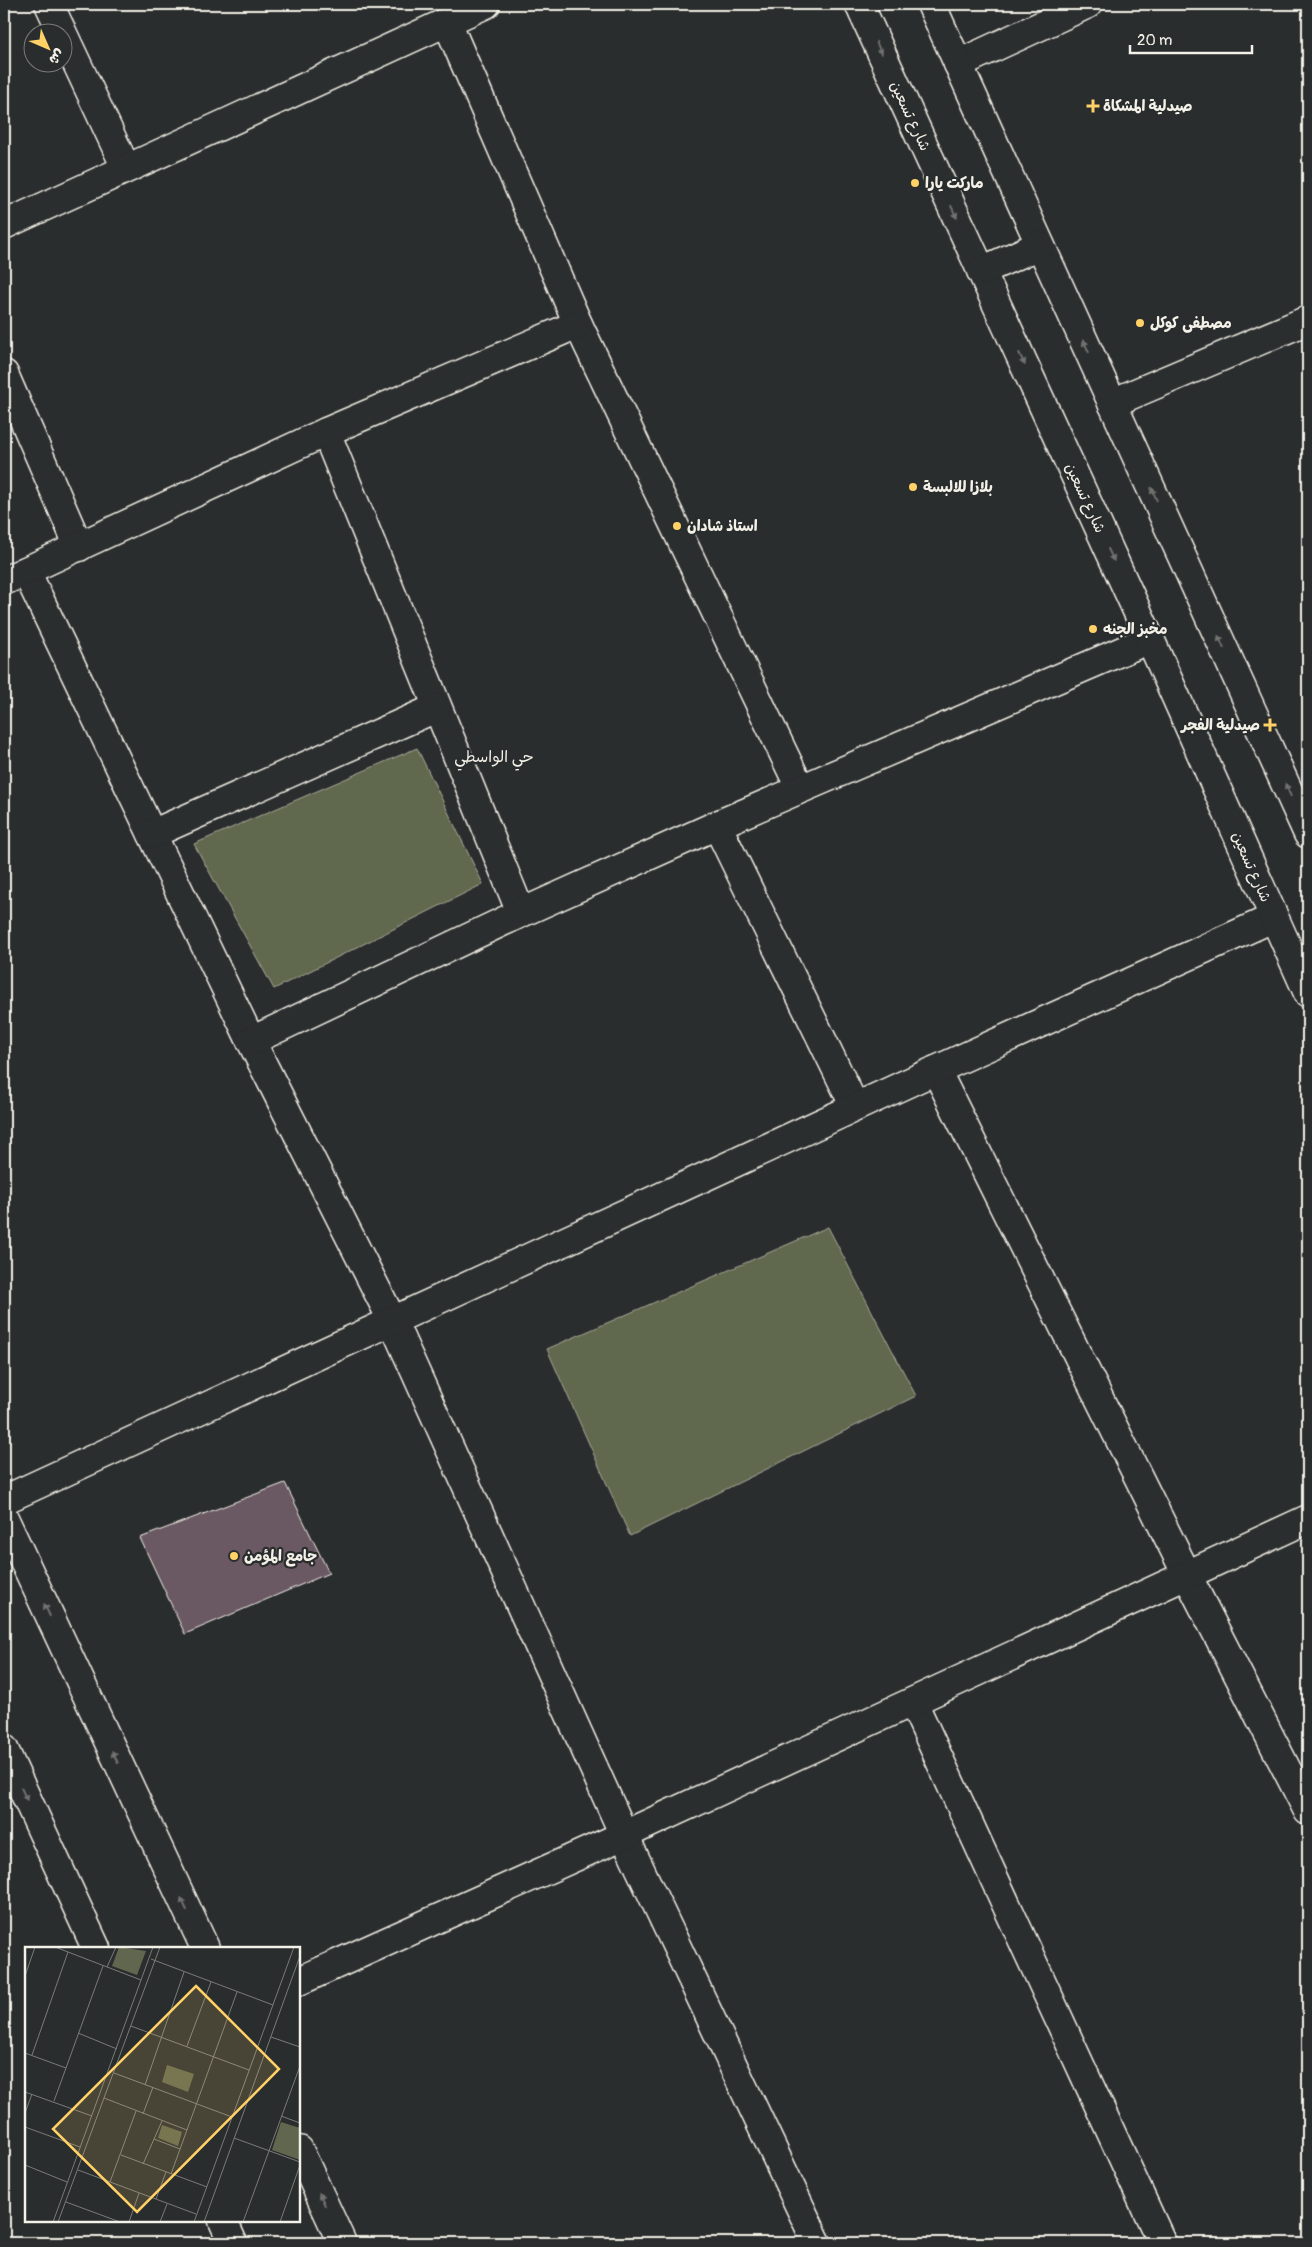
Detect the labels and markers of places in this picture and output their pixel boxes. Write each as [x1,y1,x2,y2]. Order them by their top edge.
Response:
place label: صيدلية المشكاة [1103,97,1193,116]
marker: صيدلية المشكاة [1087,100,1099,112]
place label: ماركت يارا [925,174,984,193]
marker: ماركت يارا [909,177,921,189]
place label: مصطفى كوكل [1150,314,1232,333]
marker: مصطفى كوكل [1134,317,1146,329]
place label: بلازا للالبسة [923,478,993,497]
marker: بلازا للالبسة [907,481,919,493]
place label: استاذ شادان [687,517,758,536]
marker: استاذ شادان [671,520,683,532]
place label: مخبز الجنه [1103,620,1168,639]
marker: مخبز الجنه [1087,623,1099,635]
place label: صيدلية الفجر [1179,716,1260,735]
marker: صيدلية الفجر [1264,719,1276,731]
place label: جامع المؤمن [244,1547,317,1567]
marker: جامع المؤمن [228,1550,240,1562]

